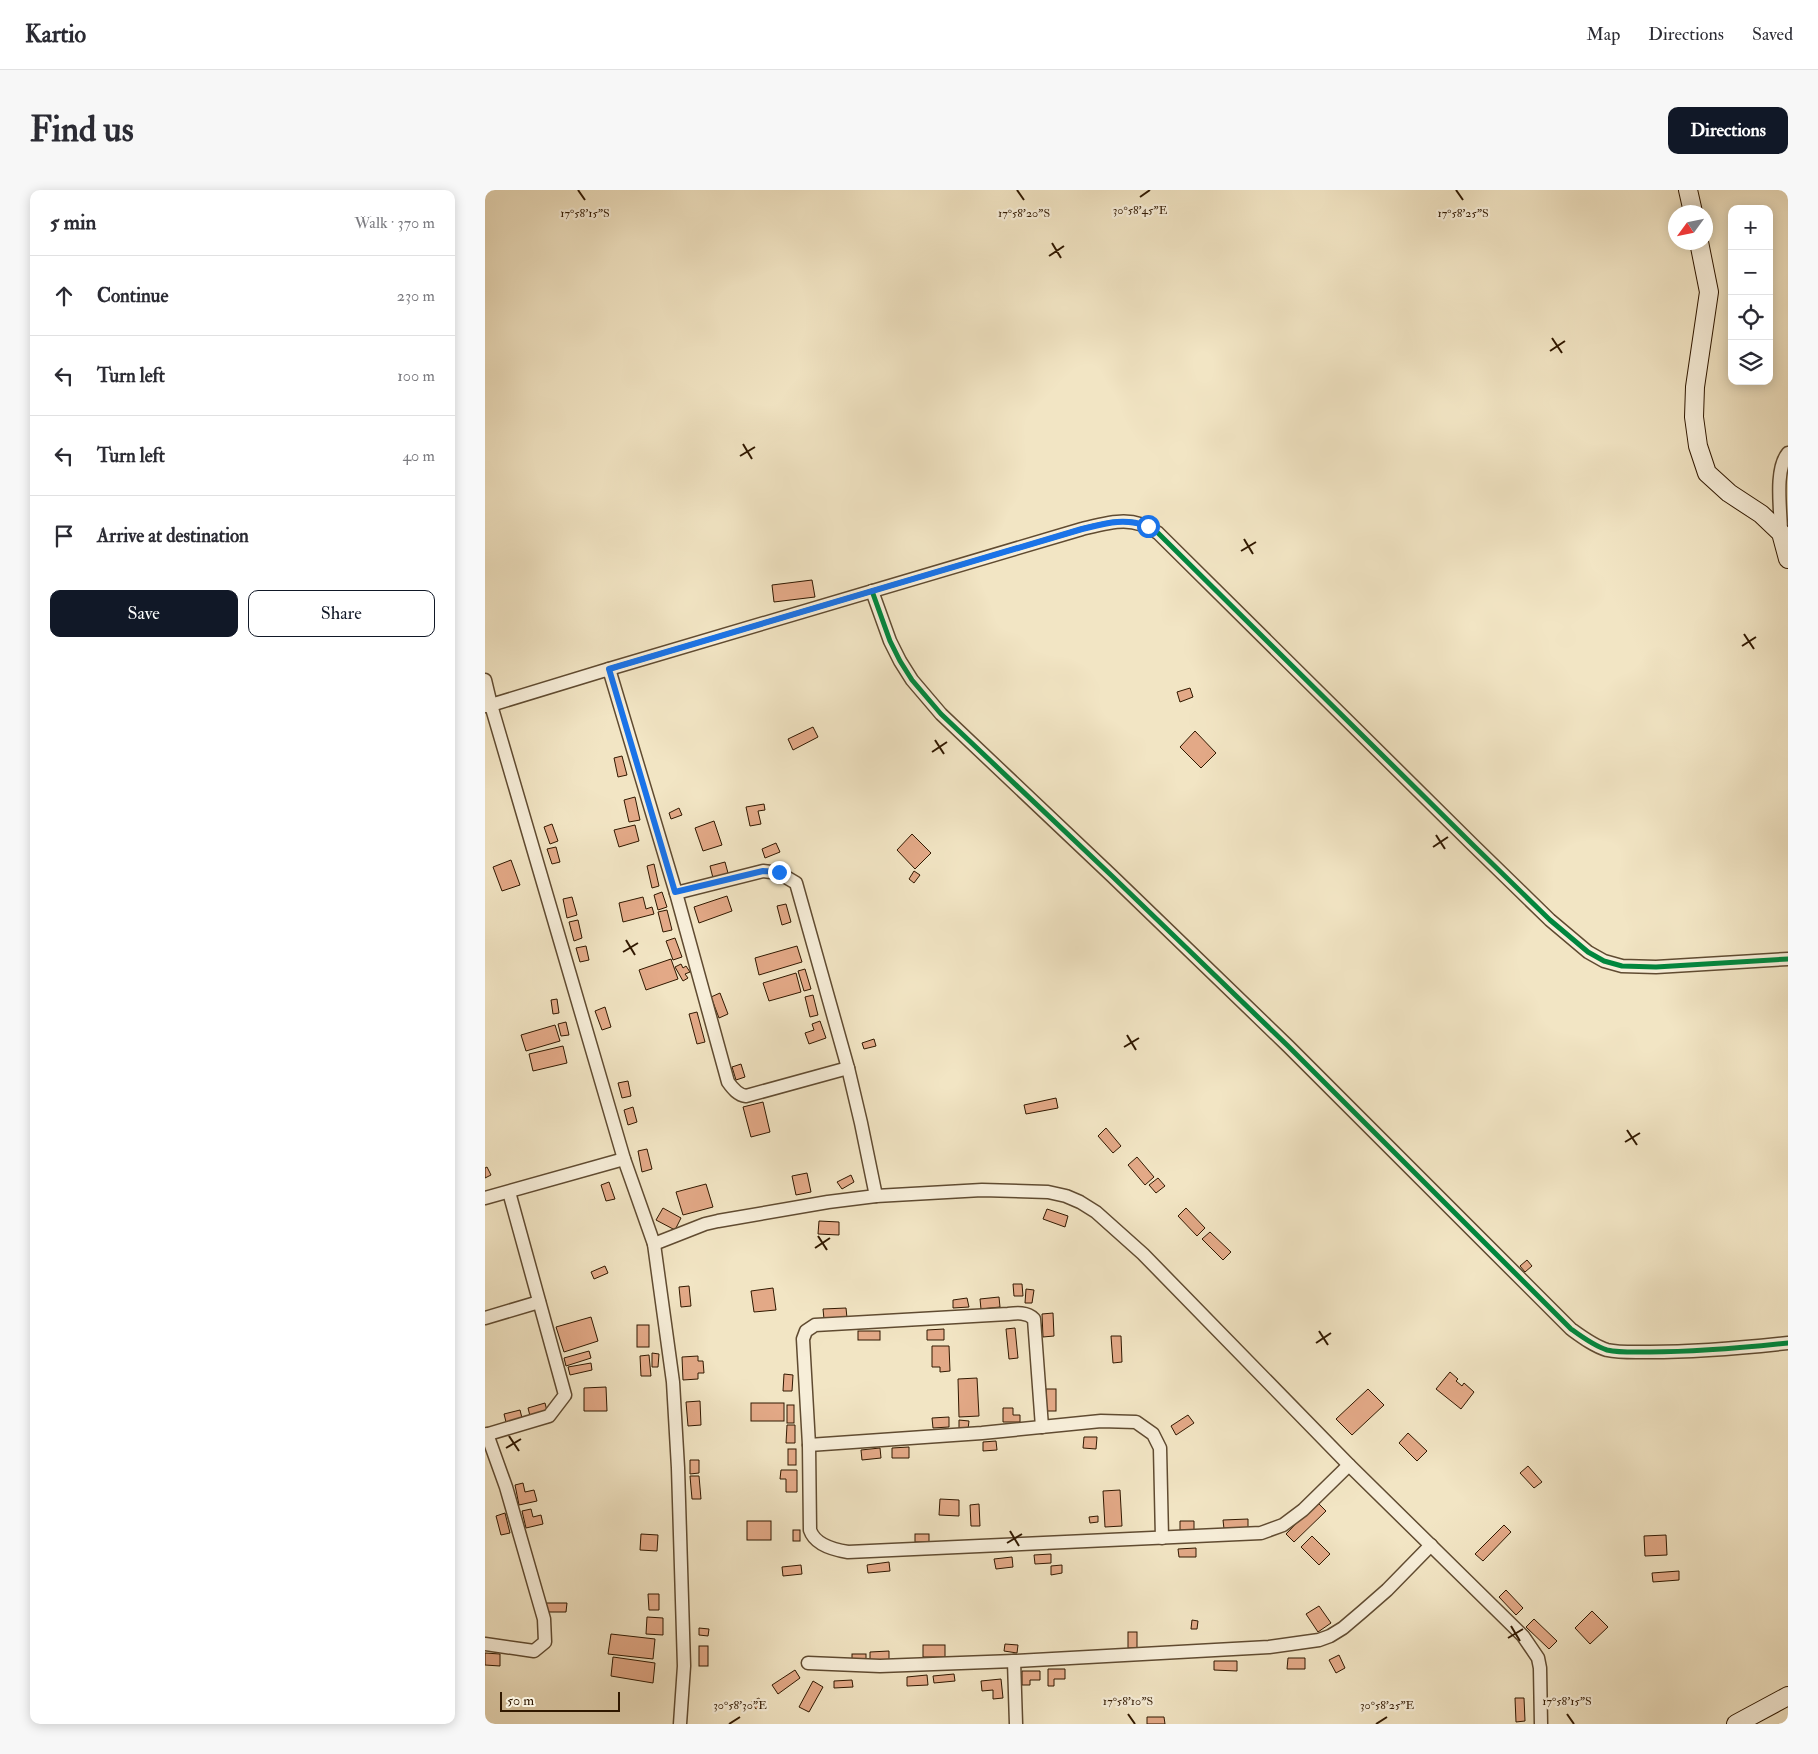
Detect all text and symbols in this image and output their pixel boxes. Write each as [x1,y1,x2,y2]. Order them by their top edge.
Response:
text: Kartio [25,19,86,50]
text: Map [1587,23,1620,46]
text: Directions [1648,23,1724,46]
text: Saved [1752,23,1793,46]
button: Directions [1668,107,1788,154]
text: Find us [30,108,134,152]
text: 30°58'45"E [1113,203,1168,218]
north arrow [1668,205,1713,250]
map controls [1728,205,1773,385]
button: + [1728,205,1773,250]
text: 17°58'15"S [560,206,610,221]
text: 17°58'20"S [998,206,1050,221]
text: 17°58'25"S [1437,206,1489,221]
text: 5 min [50,209,96,236]
text: Walk · 370 m [354,213,435,233]
button: − [1728,250,1773,295]
icon: ahead [50,282,78,310]
text: Continue [97,284,168,308]
text: 230 m [397,286,435,306]
button: locate [1728,295,1773,340]
button: layers [1728,340,1773,385]
icon: left [50,362,78,390]
text: Turn left [97,364,165,388]
text: 100 m [397,366,435,386]
icon: left [50,442,78,470]
text: Turn left [97,444,165,468]
text: 40 m [402,446,435,466]
route start [1137,515,1160,538]
icon: arrive [50,522,78,550]
text: Arrive at destination [97,524,249,548]
button: Save [50,590,238,637]
button: Share [248,590,435,637]
route end [768,861,791,884]
scale bar [500,1689,620,1712]
text: 50 m [507,1692,534,1709]
text: 17°58'10"S [1103,1694,1153,1709]
text: 17°58'15"S [1542,1694,1592,1709]
text: 30°58'30"E [713,1698,767,1713]
text: 30°58'25"E [1360,1698,1414,1713]

